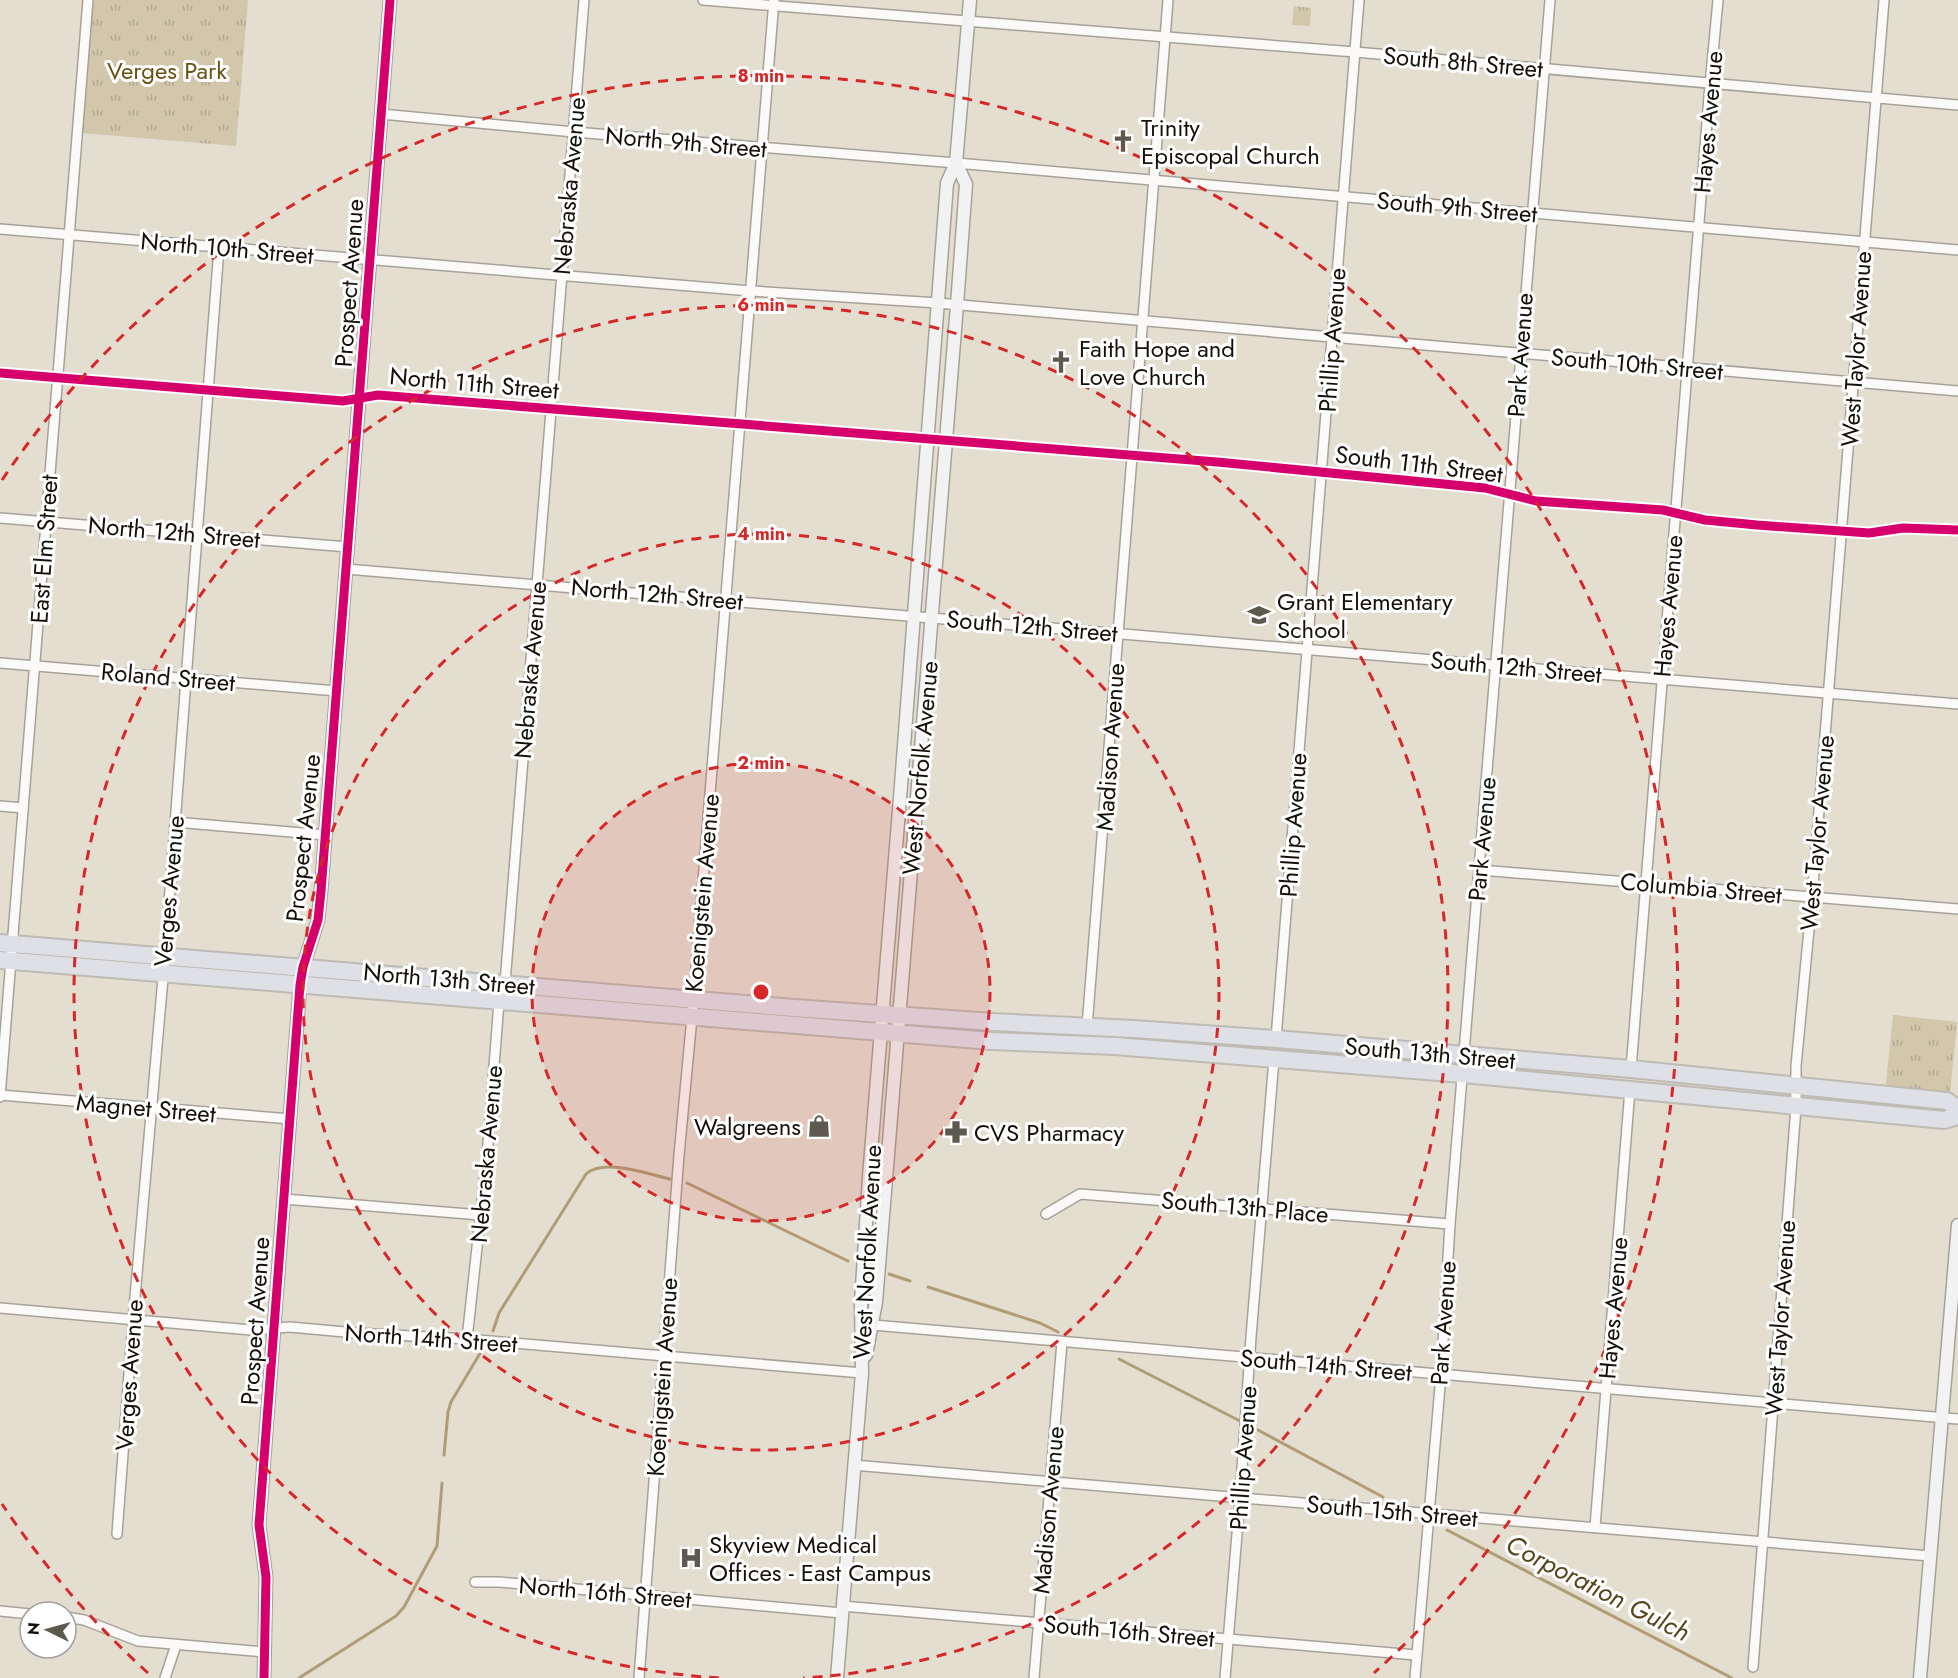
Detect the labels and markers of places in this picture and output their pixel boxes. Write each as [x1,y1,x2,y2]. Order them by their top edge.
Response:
place label: Trinity Episcopal Church [1141,110,1320,173]
church icon: Trinity Episcopal Church [1110,128,1136,154]
place label: Faith Hope and Love Church [1079,331,1235,394]
church icon: Faith Hope and Love Church [1048,349,1074,375]
place label: Grant Elementary School [1277,584,1453,647]
school or university icon: Grant Elementary School [1246,602,1272,628]
centre of rings [751,982,771,1002]
place label: Walgreens [694,1109,801,1144]
shop icon: Walgreens [806,1113,832,1139]
place label: CVS Pharmacy [974,1115,1125,1150]
pharmacy icon: CVS Pharmacy [943,1119,969,1145]
place label: Skyview Medical Offices - East Campus [709,1527,931,1590]
hospital icon: Skyview Medical Offices - East Campus [678,1545,704,1571]

